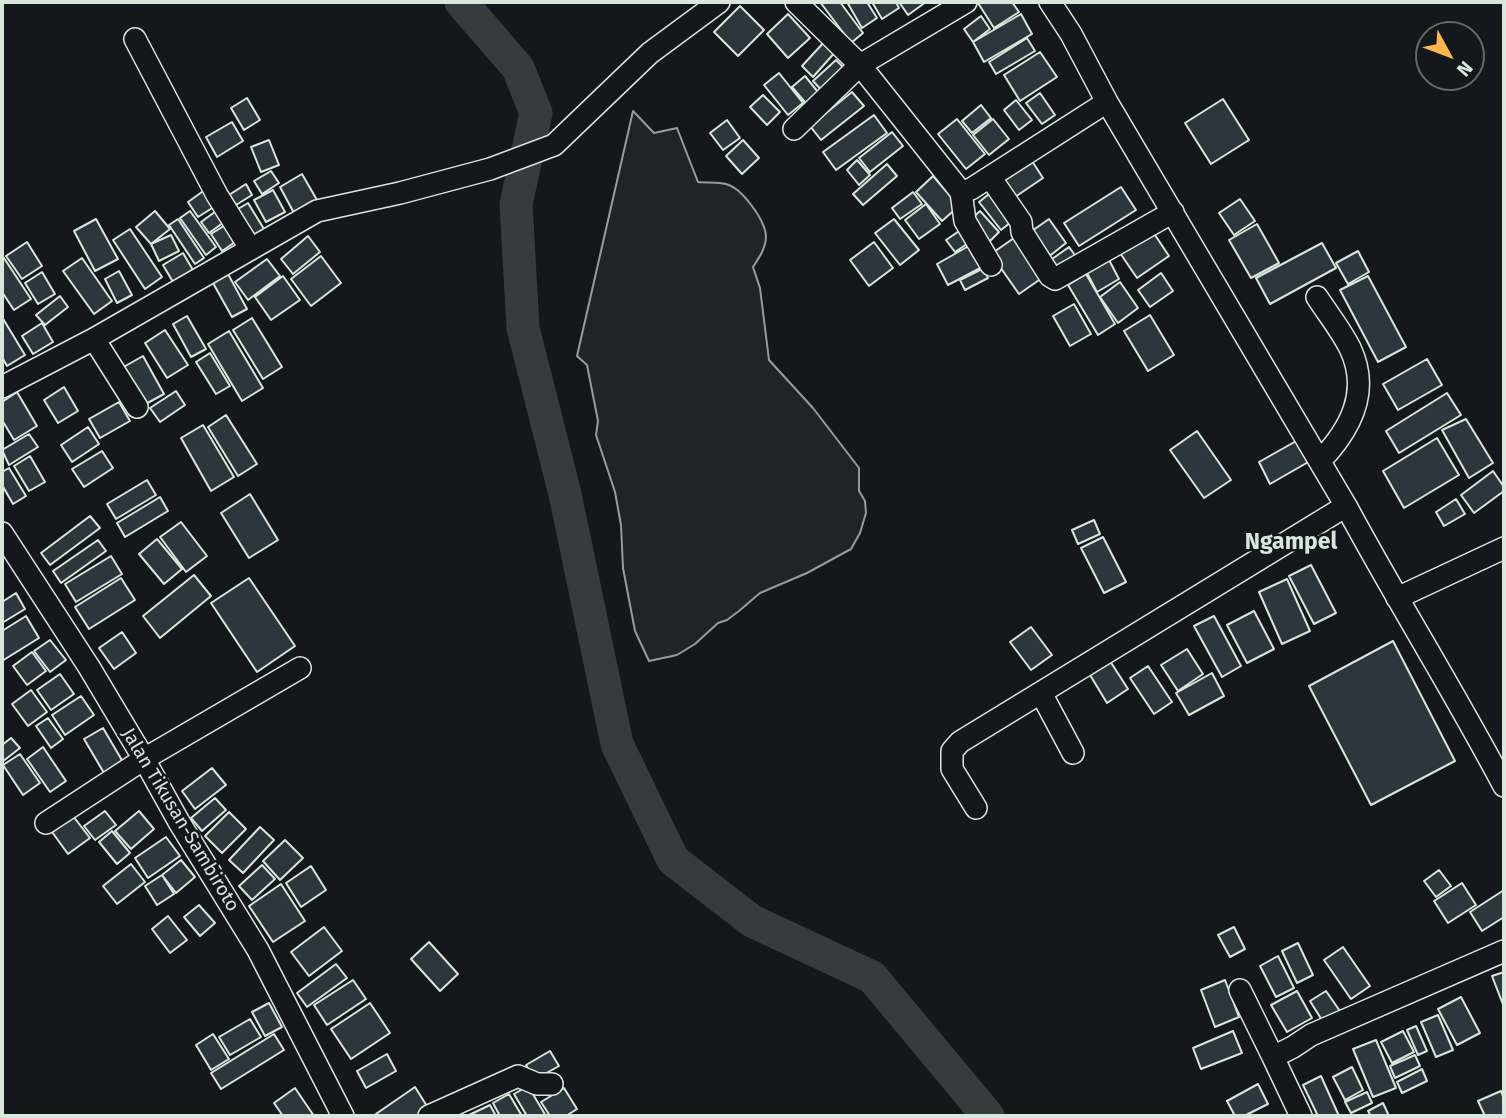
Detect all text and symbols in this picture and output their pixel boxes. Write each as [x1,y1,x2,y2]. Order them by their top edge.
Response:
north arrow [1415,21,1485,91]
text: N [1452,56,1478,81]
district label: Ngampel [1245,529,1337,557]
street label: Jalan Tikusan-Sambiroto [116,724,244,916]

